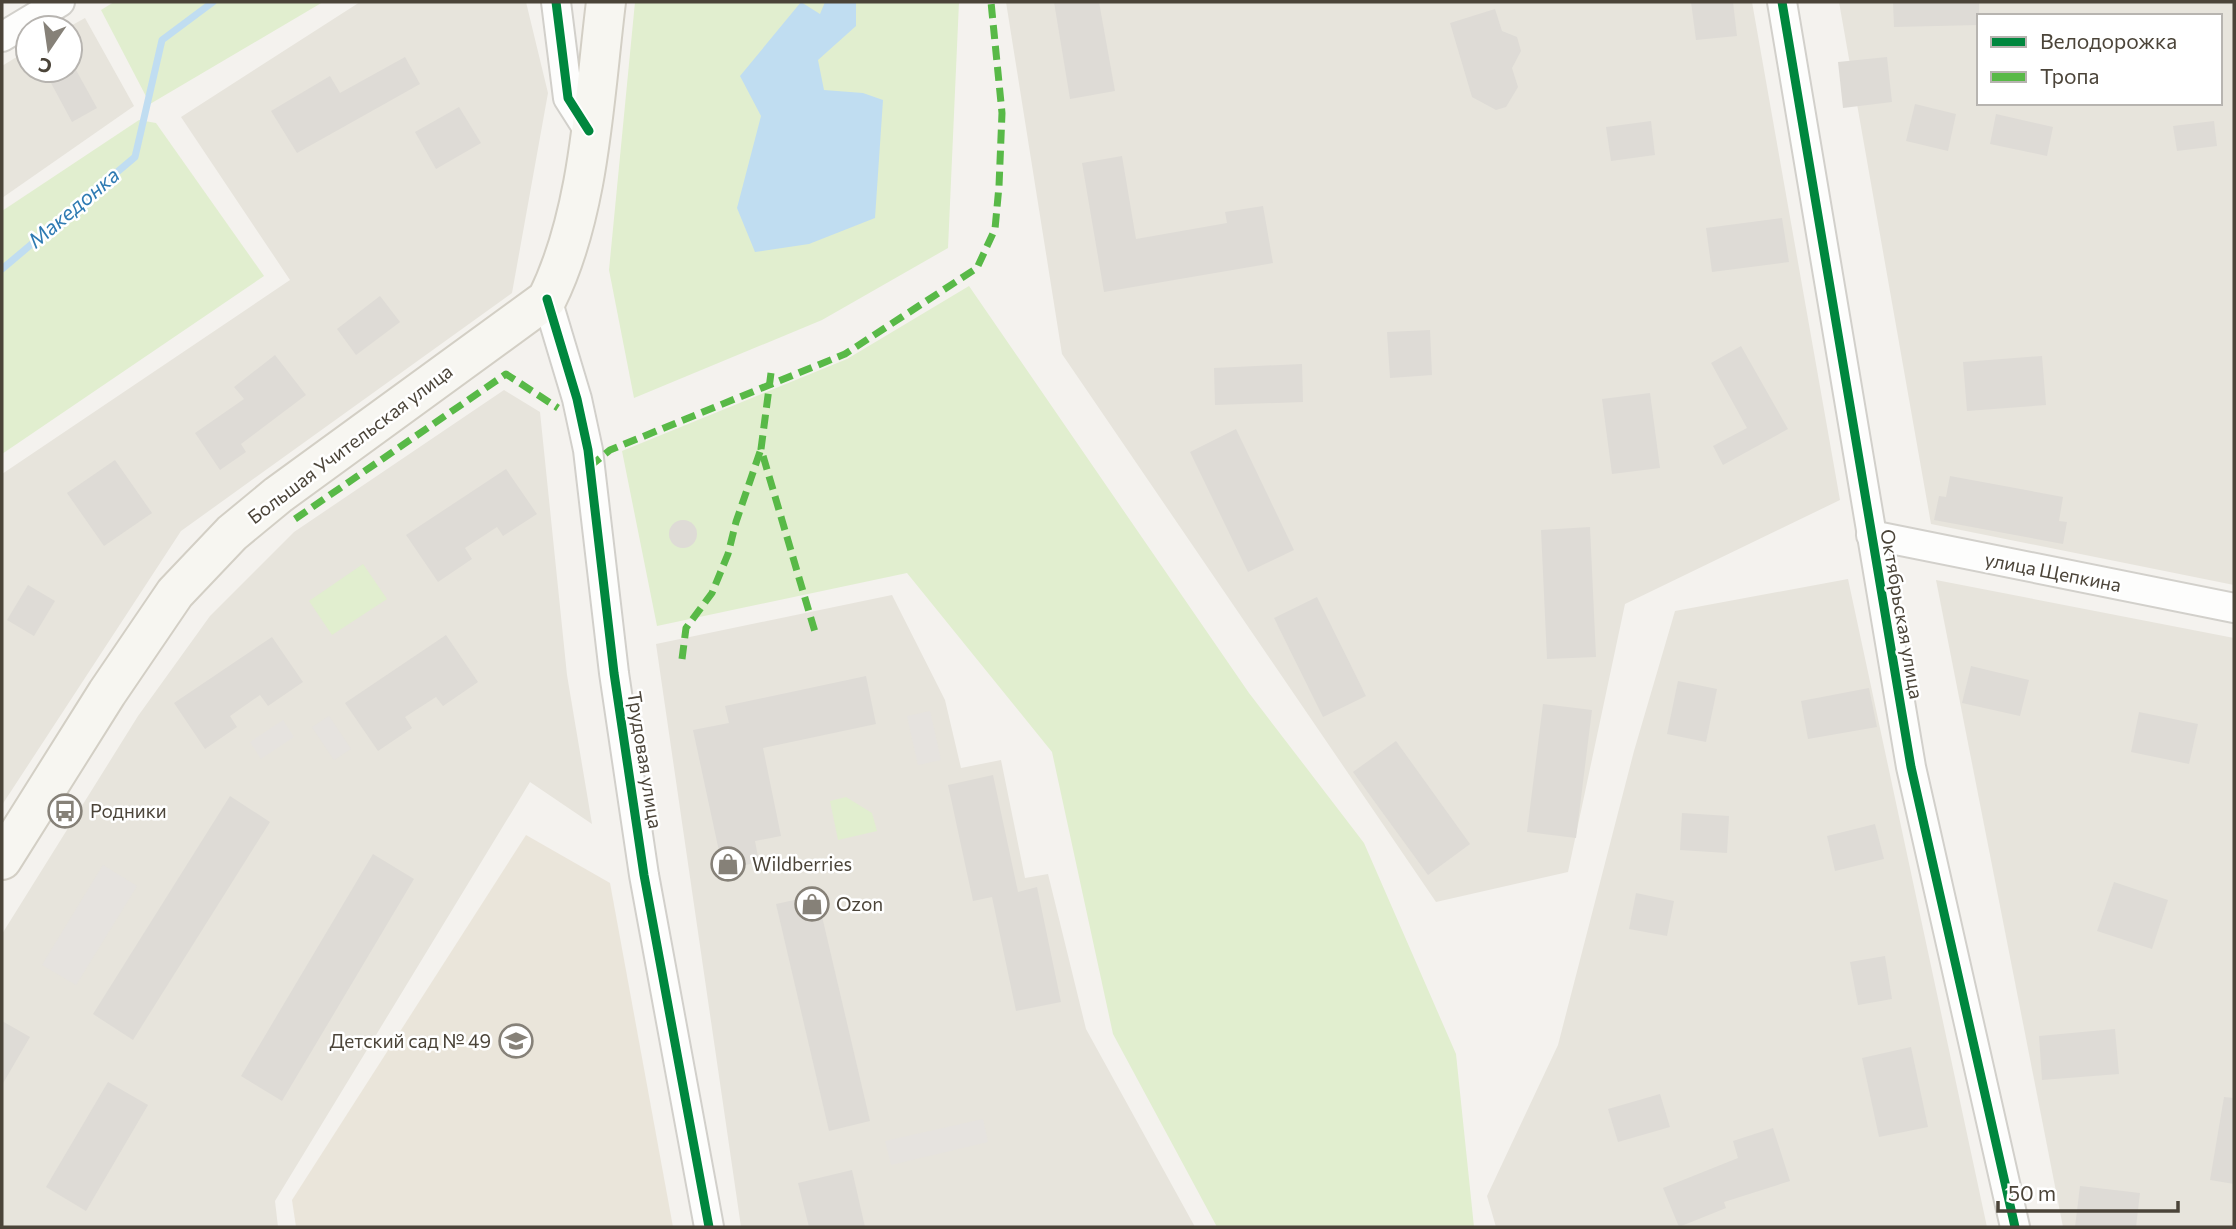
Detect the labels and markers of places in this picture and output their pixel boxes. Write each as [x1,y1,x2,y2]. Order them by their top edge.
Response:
bus stop icon: Родники [46,792,84,830]
place label: Родники [90,799,167,822]
shop icon: Wildberries [709,845,747,883]
place label: Wildberries [752,852,852,875]
shop icon: Ozon [793,885,831,923]
place label: Ozon [836,892,883,915]
school or university icon: Детский сад № 49 [497,1022,535,1060]
place label: Детский сад № 49 [329,1029,491,1052]

